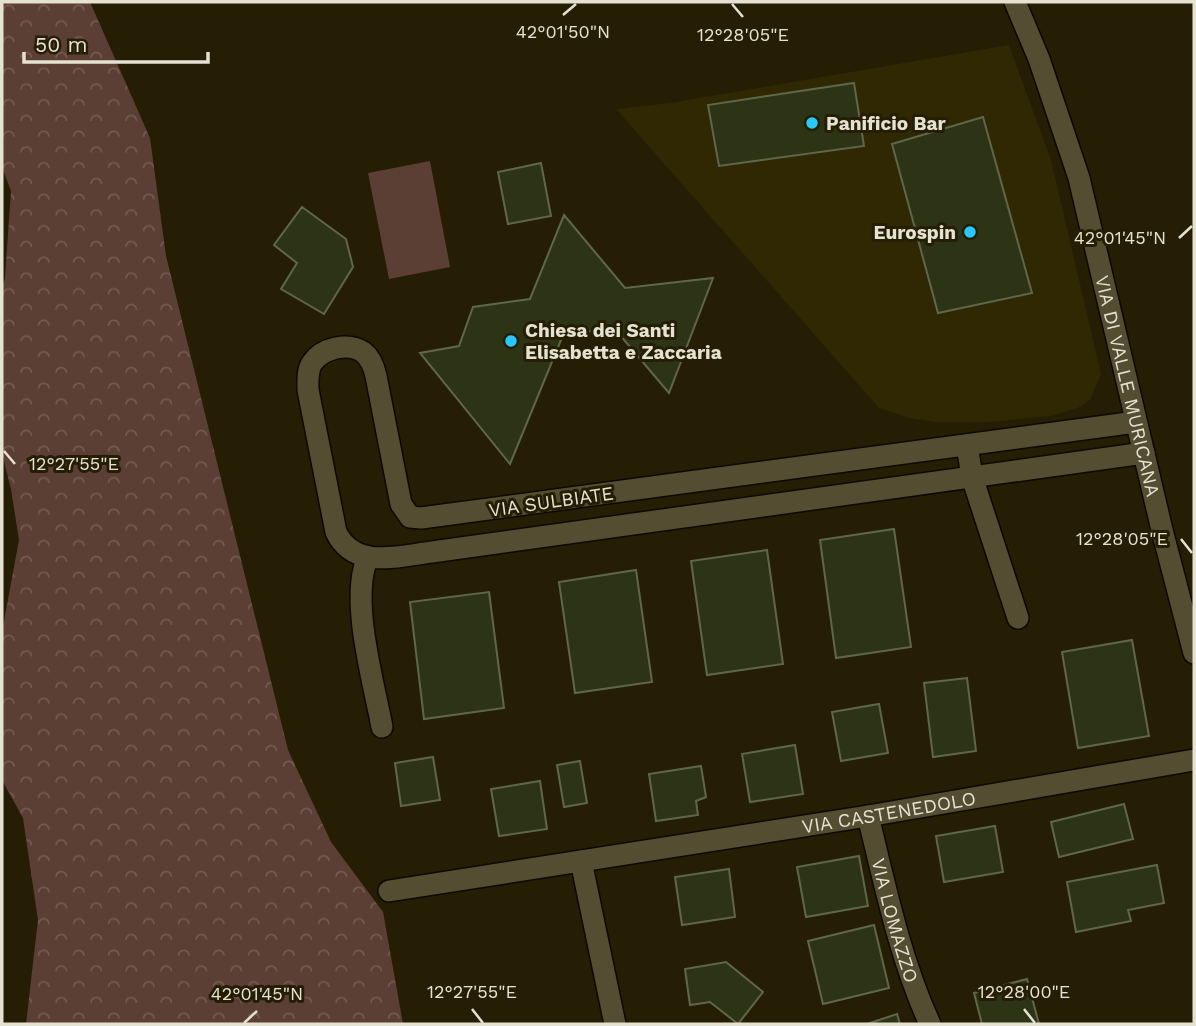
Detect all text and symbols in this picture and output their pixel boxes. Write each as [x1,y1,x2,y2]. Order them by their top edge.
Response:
scale bar [24,21,208,65]
text: 42°01'50"N [516,21,610,42]
text: 12°28'05"E [697,24,789,45]
text: 50 m [35,32,87,57]
place label: Panificio Bar [826,112,947,135]
marker: Panificio Bar [804,115,820,131]
place label: Eurospin [874,221,956,244]
marker: Eurospin [962,224,978,240]
text: 42°01'45"N [1074,227,1166,248]
street label: VIA DI VALLE MURICANA [1090,273,1165,499]
place label: Chiesa dei Santi Elisabetta e Zaccaria [525,319,722,364]
marker: Chiesa dei Santi Elisabetta e Zaccaria [503,333,519,349]
text: 12°27'55"E [29,453,119,474]
street label: VIA SULBIATE [487,481,615,522]
text: 12°28'05"E [1076,528,1168,549]
street label: VIA CASTENEDOLO [800,787,978,838]
street label: VIA LOMAZZO [867,856,923,986]
text: 12°27'55"E [427,981,517,1002]
text: 12°28'00"E [978,981,1070,1002]
text: 42°01'45"N [211,983,303,1004]

